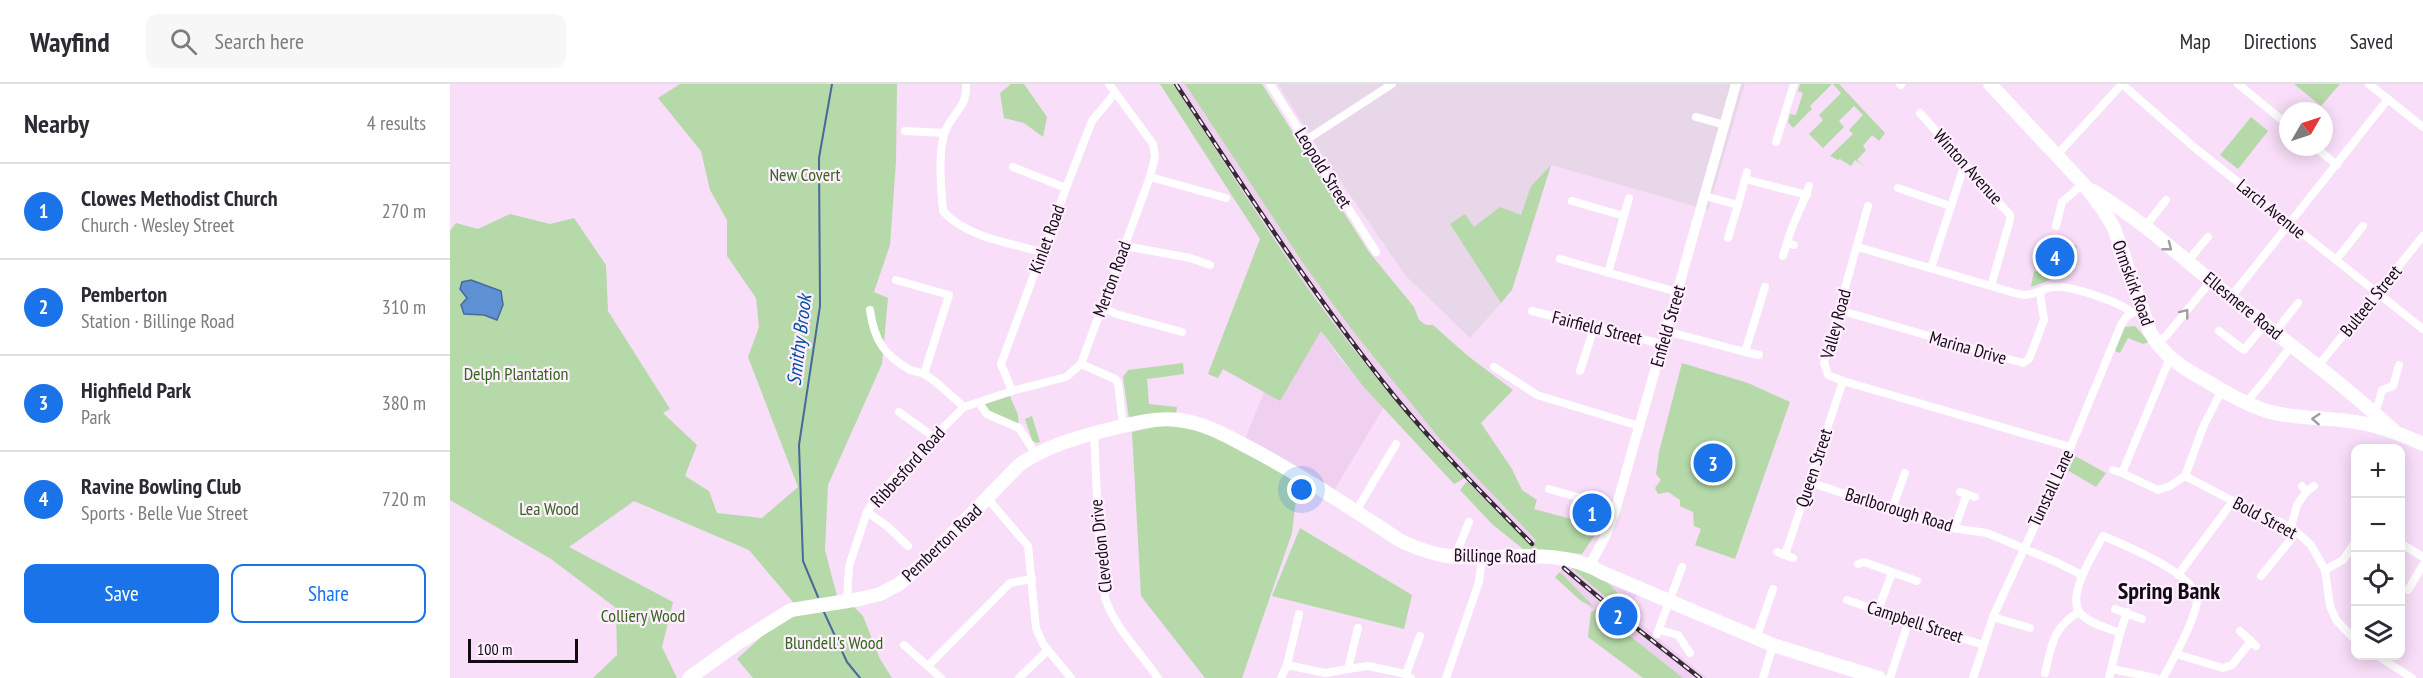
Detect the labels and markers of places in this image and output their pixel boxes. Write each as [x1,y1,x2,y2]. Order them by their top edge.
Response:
pin: 4 [2036,234,2074,279]
pin: 3 [1694,440,1732,485]
pin: 1 [1572,490,1612,536]
pin: 2 [1598,594,1638,638]

